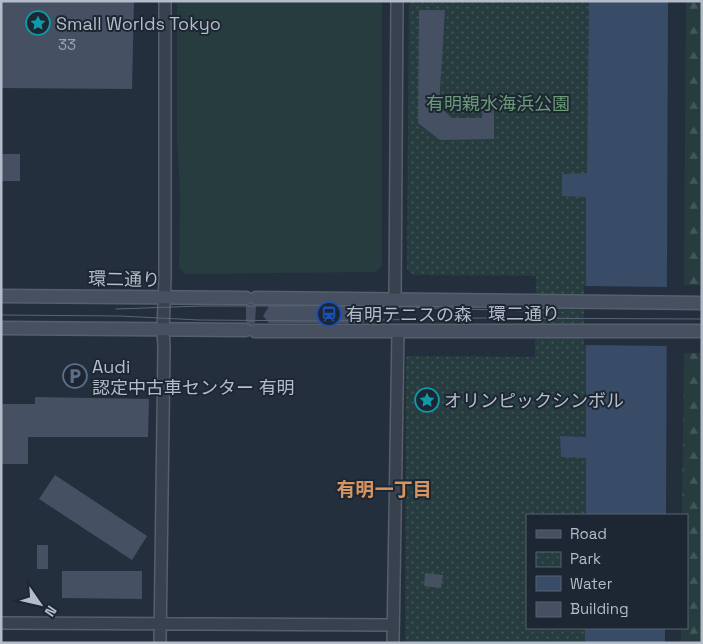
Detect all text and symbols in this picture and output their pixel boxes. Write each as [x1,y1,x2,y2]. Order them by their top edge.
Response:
place icon: Small Worlds Tokyo [25,10,51,36]
place label: Small Worlds Tokyo [56,12,221,35]
house number: 33 [58,35,76,54]
park label: 有明親水海浜公園 [426,92,570,115]
street label: 環二通り [88,267,160,291]
station icon: 有明テニスの森 [316,301,342,327]
street label: 環二通り [488,302,560,325]
place label: 有明テニスの森 [346,303,472,326]
place label: Audi 認定中古車センター 有明 [92,355,295,399]
parking icon: Audi 認定中古車センター 有明 [62,363,88,389]
place icon: オリンピックシンボル [414,387,440,413]
place label: オリンピックシンボル [444,389,624,412]
district label: 有明一丁目 [336,477,432,502]
legend [526,514,688,629]
text: Road [570,524,607,543]
text: Park [570,549,601,568]
text: Water [570,574,613,593]
north arrow [15,579,65,629]
text: Building [570,599,629,618]
text: N [41,602,61,620]

